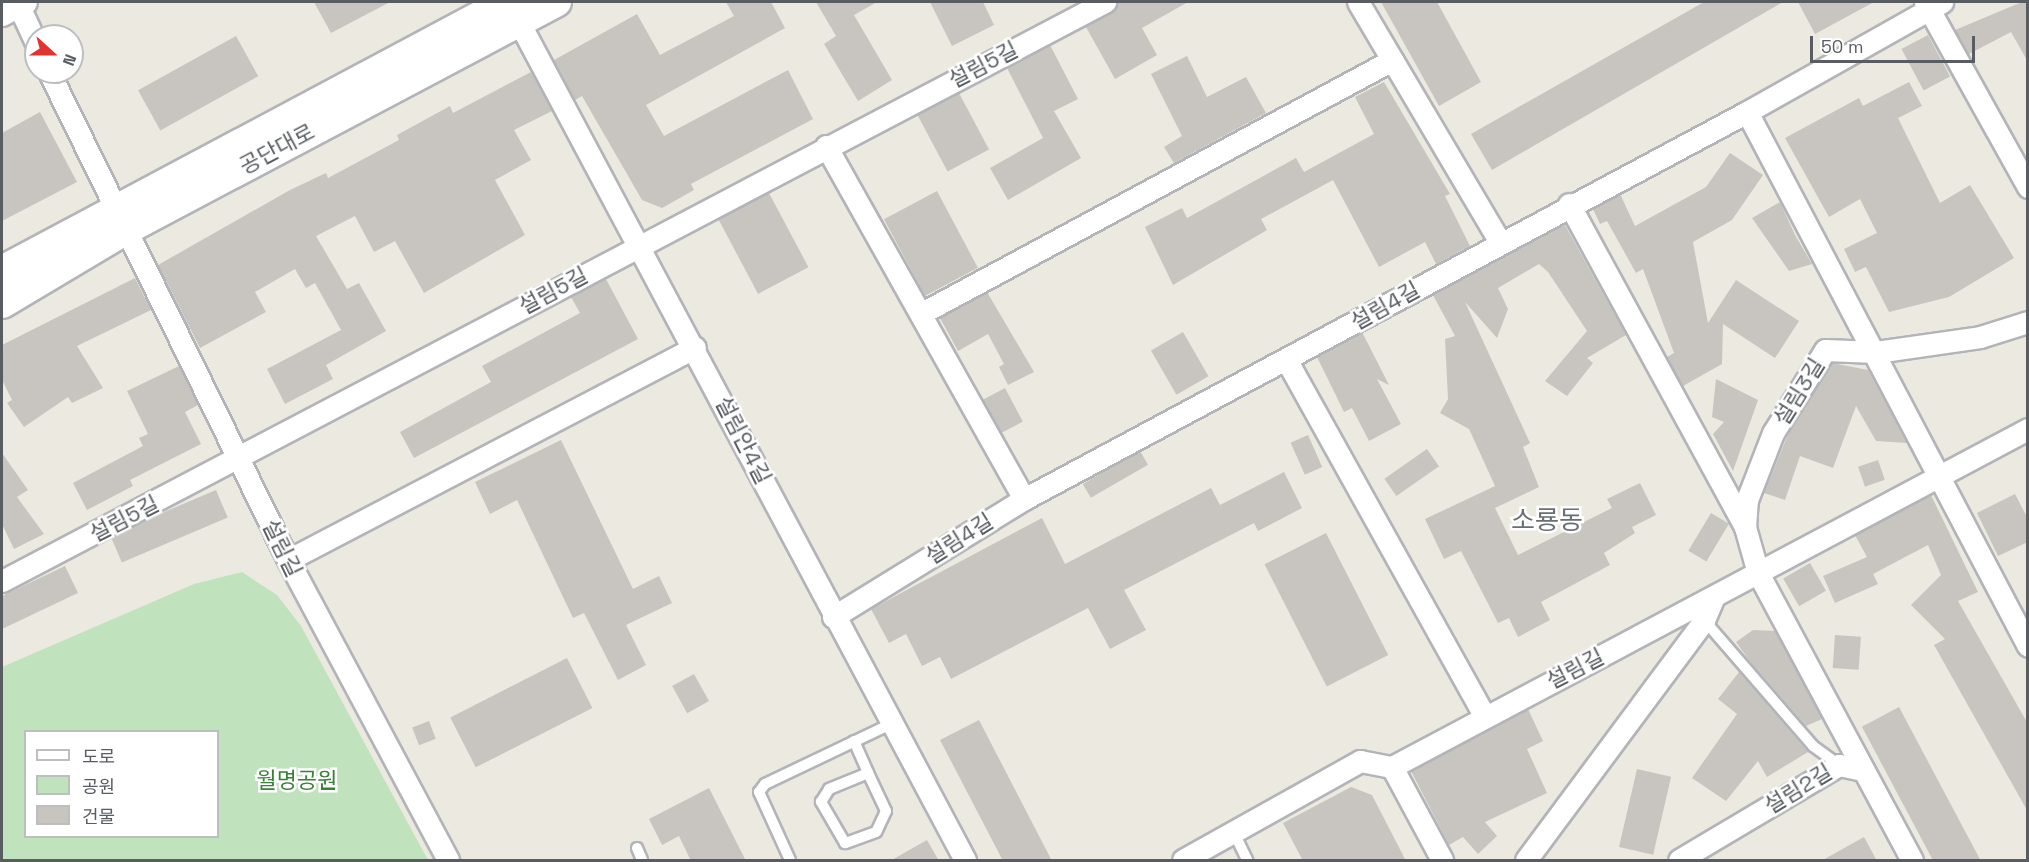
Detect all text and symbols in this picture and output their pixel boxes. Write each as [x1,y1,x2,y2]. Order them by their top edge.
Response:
north arrow [24,24,84,84]
scale bar [1813,24,1978,62]
text: 50 m [1821,35,1863,58]
street label: 설림5길 [944,36,1022,94]
text: N [58,51,81,69]
street label: 공단대로 [235,118,319,180]
street label: 설림5길 [514,262,592,320]
street label: 설림4길 [1346,276,1424,336]
street label: 설림3길 [1768,354,1830,430]
street label: 설림안4길 [710,392,776,488]
street label: 설림5길 [85,490,163,548]
district label: 소룡동 [1511,505,1583,537]
street label: 설림4길 [920,508,998,570]
street label: 설림길 [257,515,307,581]
street label: 설림길 [1542,643,1608,695]
legend [24,730,219,838]
text: 도로 [82,745,115,768]
street label: 설림2길 [1759,759,1837,819]
park label: 월명공원 [257,768,337,794]
text: 공원 [82,775,115,798]
text: 건물 [82,805,115,828]

